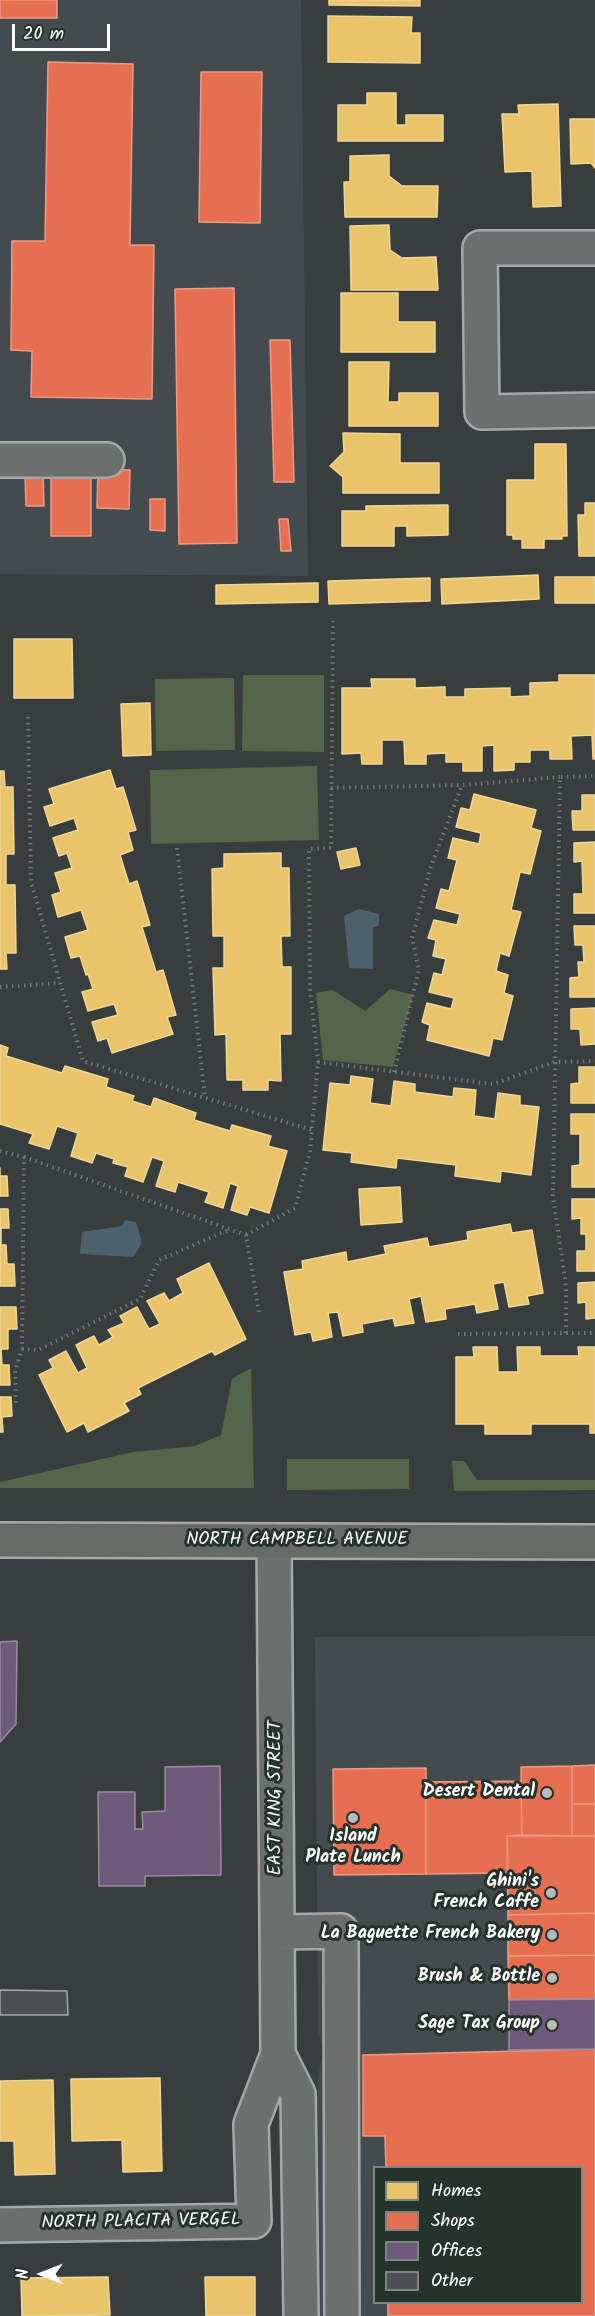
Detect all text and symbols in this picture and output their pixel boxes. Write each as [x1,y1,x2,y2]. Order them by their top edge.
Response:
scale bar [15,12,112,50]
text: 20 m [23,20,64,49]
street label: NORTH CAMPBELL AVENUE [186,1530,408,1552]
street label: EAST KING STREET [266,1721,288,1875]
place label: Desert Dental [423,1782,535,1804]
marker: Desert Dental [540,1786,554,1800]
marker: Island Plate Lunch [346,1811,360,1825]
place label: Island Plate Lunch [305,1827,401,1870]
place label: Ghini's French Caffe [433,1872,539,1914]
marker: Ghini's French Caffe [544,1886,558,1900]
place label: La Baguette French Bakery [321,1924,540,1946]
marker: La Baguette French Bakery [545,1928,559,1942]
place label: Brush & Bottle [418,1967,540,1989]
marker: Brush & Bottle [545,1971,559,1985]
place label: Sage Tax Group [418,2014,540,2036]
marker: Sage Tax Group [545,2018,559,2032]
legend [373,2166,583,2304]
text: Homes [431,2177,481,2206]
text: Shops [431,2207,475,2236]
street label: NORTH PLACITA VERGEL [41,2210,241,2236]
text: Offices [431,2237,482,2266]
north arrow [12,2244,72,2304]
text: Other [431,2267,473,2296]
text: N [11,2269,36,2279]

